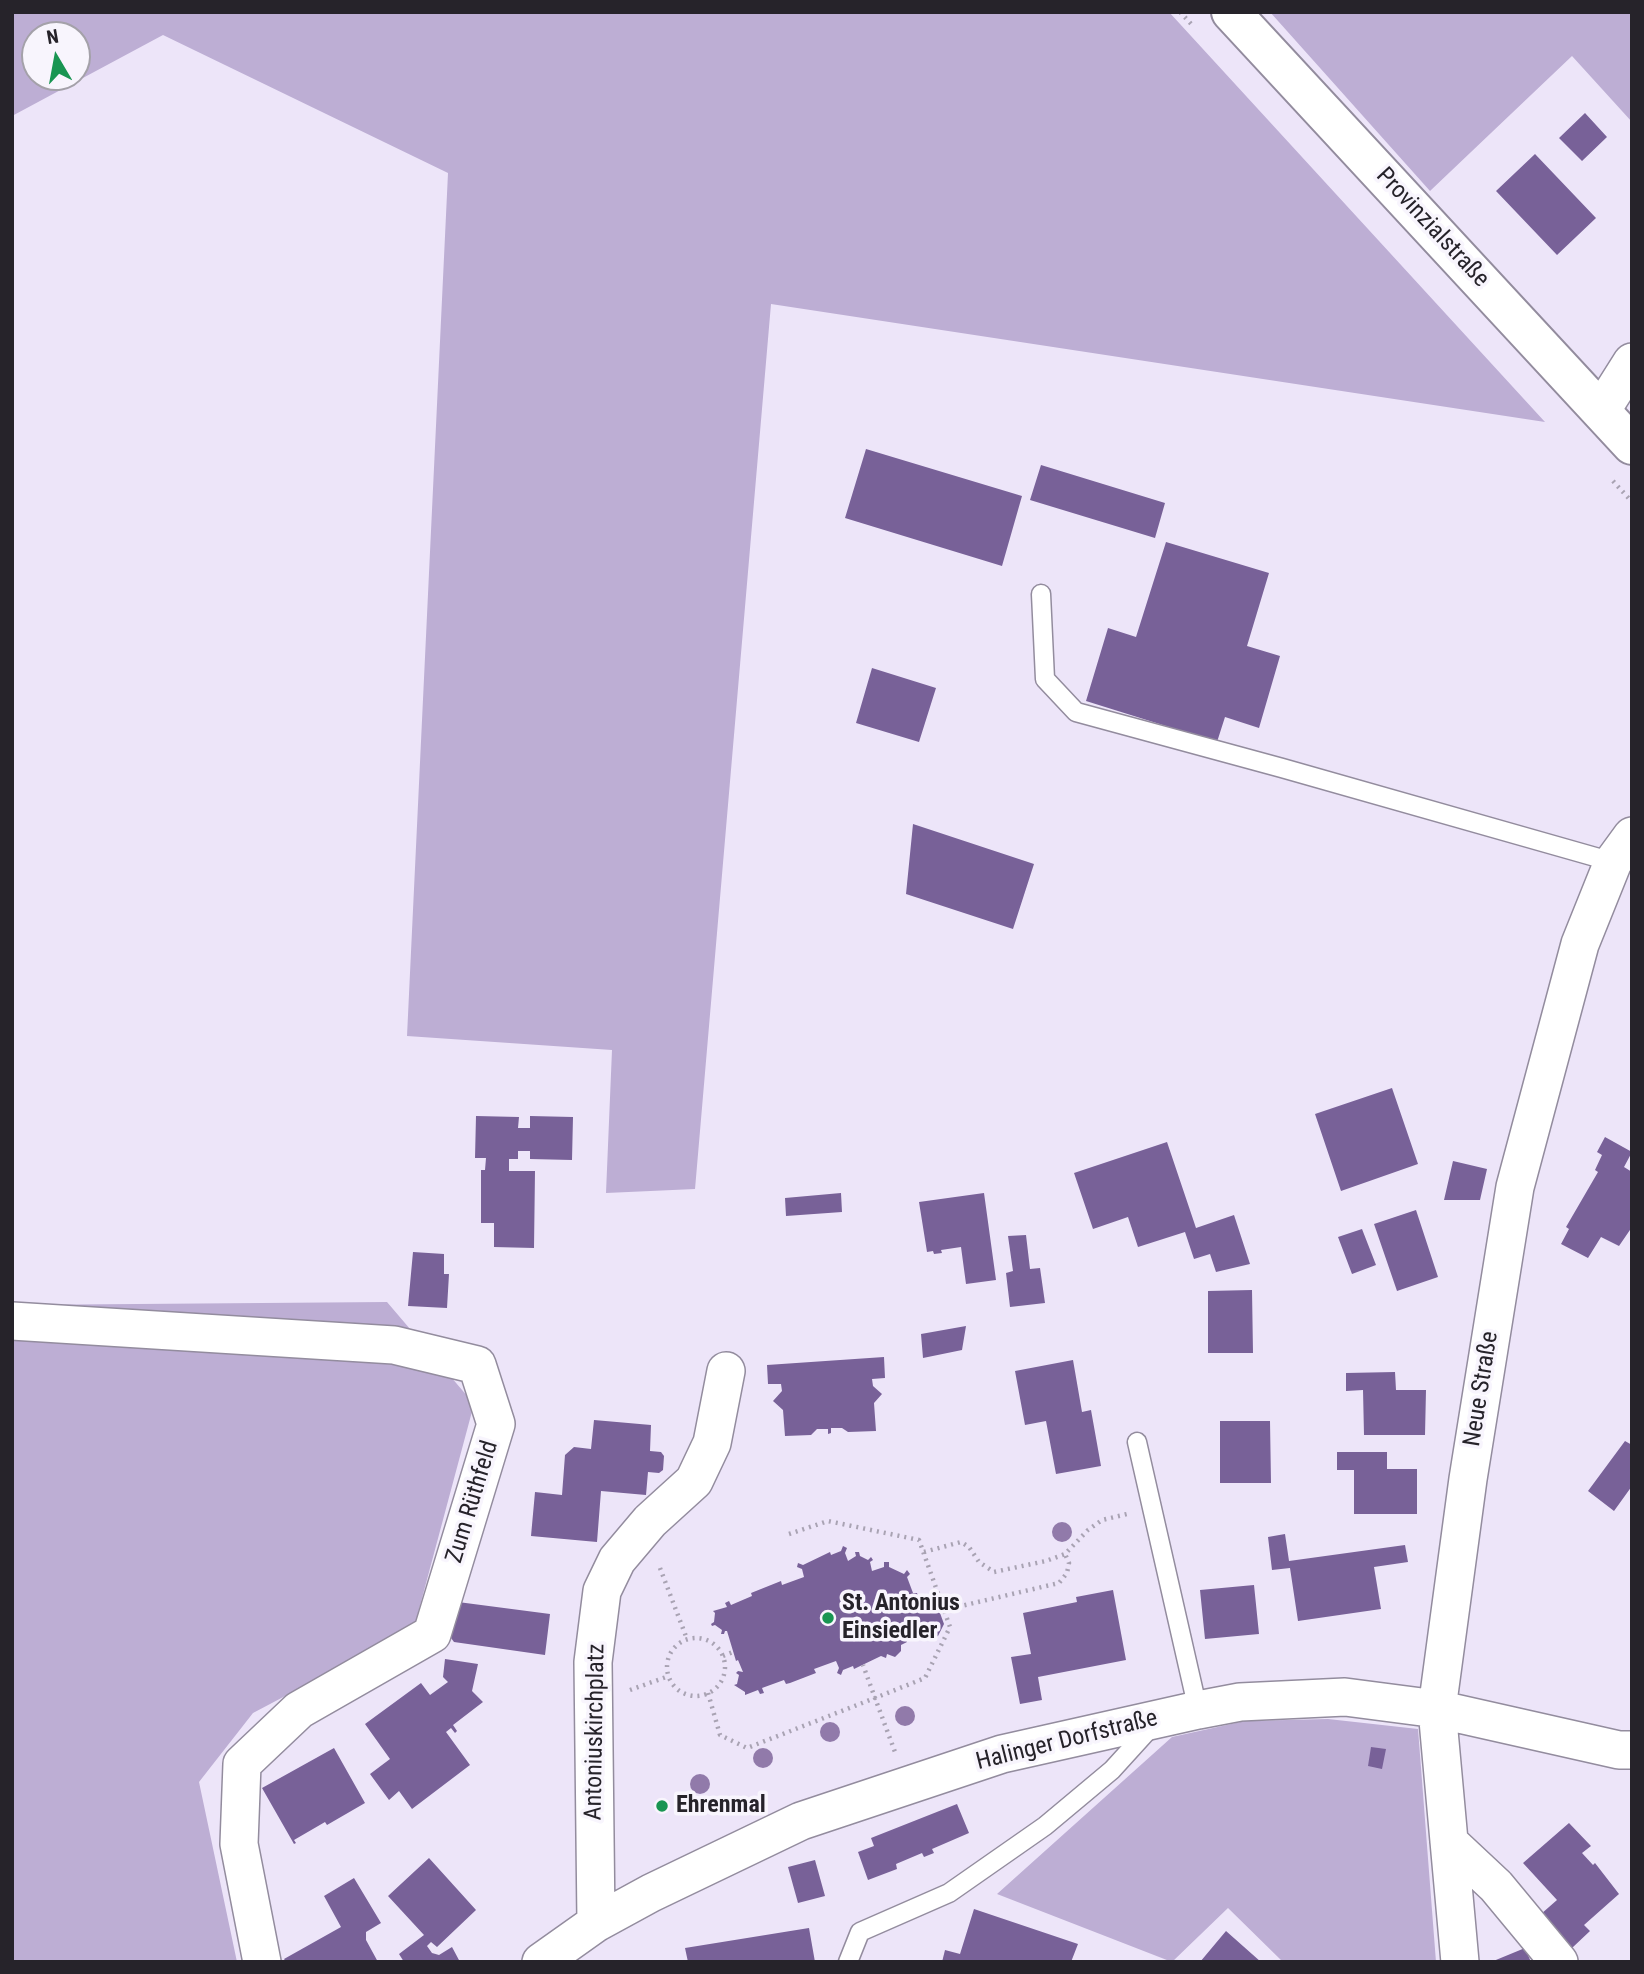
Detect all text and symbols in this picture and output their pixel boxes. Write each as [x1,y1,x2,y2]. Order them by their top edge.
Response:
north arrow [21,21,91,91]
text: N [45,24,60,49]
street label: Provinzialstraße [1369,162,1495,294]
street label: Neue Straße [1459,1329,1505,1449]
street label: Zum Rüthfeld [441,1437,505,1567]
place label: St. Antonius Einsiedler [842,1590,960,1646]
marker: St. Antonius Einsiedler [820,1610,836,1626]
street label: Antoniuskirchplatz [580,1643,612,1821]
street label: Halinger Dorfstraße [973,1705,1161,1777]
place label: Ehrenmal [676,1792,766,1820]
marker: Ehrenmal [654,1798,670,1814]

